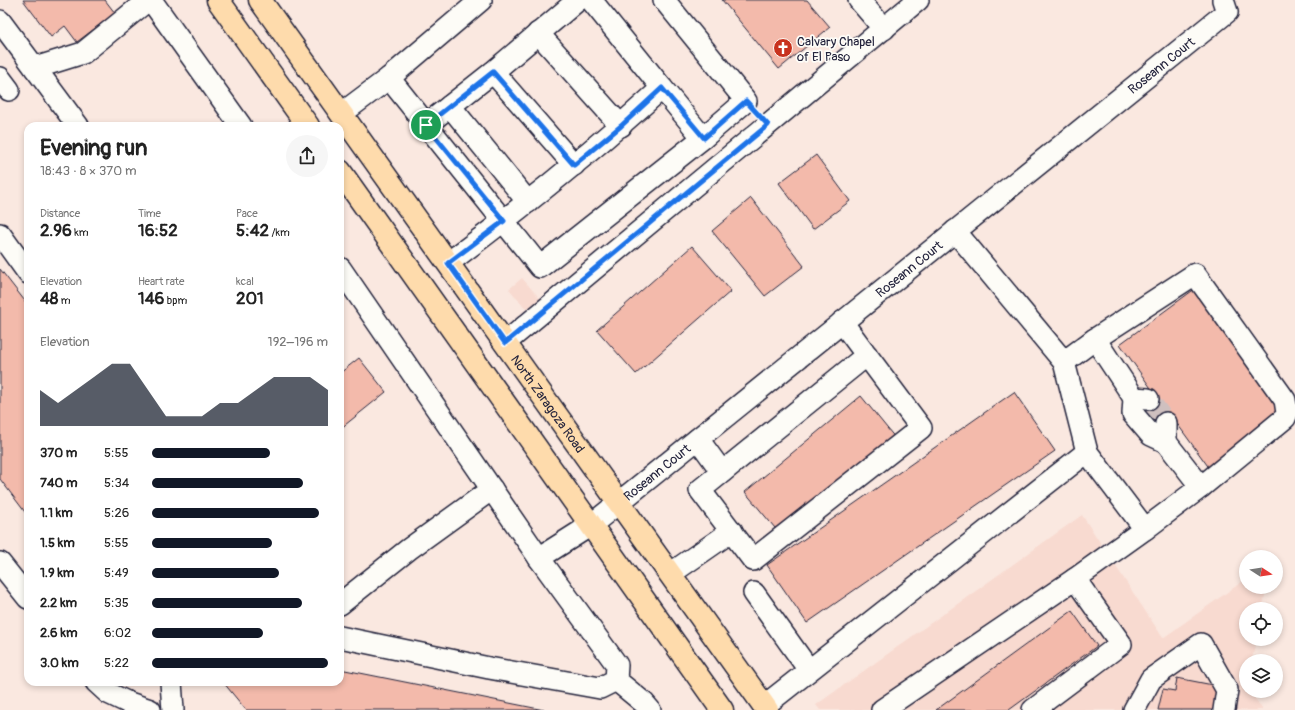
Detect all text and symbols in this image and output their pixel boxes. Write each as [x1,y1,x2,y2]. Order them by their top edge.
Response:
place label: Calvary Chapel of El Paso [797,34,875,65]
street label: Roseann Court [1125,34,1199,98]
church icon: Calvary Chapel of El Paso [772,37,794,59]
pin [409,108,443,142]
icon: arrive [415,114,437,136]
text: Evening run [40,134,148,162]
button: share [286,135,328,177]
text: 18:43 · 8 × 370 m [40,163,136,179]
text: Distance [40,207,80,220]
text: Time [138,207,161,220]
text: Pace [236,207,258,220]
text: 2.96 [40,220,72,241]
text: 16:52 [138,220,178,241]
text: 5:42 [236,220,269,241]
text: km [72,226,89,239]
text: /km [269,226,290,239]
street label: Roseann Court [873,237,947,301]
text: Elevation [40,275,82,288]
text: Heart rate [138,275,184,288]
text: kcal [236,275,254,288]
text: 48 [40,288,58,309]
text: 146 [138,288,164,309]
text: 201 [236,288,264,309]
text: m [58,294,71,307]
text: bpm [164,294,187,307]
text: Elevation [40,334,90,350]
text: 192–196 m [268,334,328,350]
street label: North Zaragoza Road [507,352,588,456]
street label: Roseann Court [621,441,695,505]
text: 370 m [40,445,77,461]
text: 5:55 [104,445,129,461]
text: 740 m [40,475,78,491]
text: 5:34 [104,475,129,491]
text: 1.1 km [40,505,73,521]
text: 5:26 [104,505,129,521]
text: 1.5 km [40,535,75,551]
text: 5:55 [104,535,129,551]
north arrow [1239,550,1283,594]
map controls [1239,550,1283,698]
text: 1.9 km [40,565,74,581]
text: 5:49 [104,565,129,581]
text: 2.2 km [40,595,77,611]
text: 5:35 [104,595,129,611]
button: locate [1239,602,1283,646]
text: 2.6 km [40,625,77,641]
text: 6:02 [104,625,131,641]
button: layers [1239,654,1283,698]
text: 3.0 km [40,655,79,671]
text: 5:22 [104,655,129,671]

